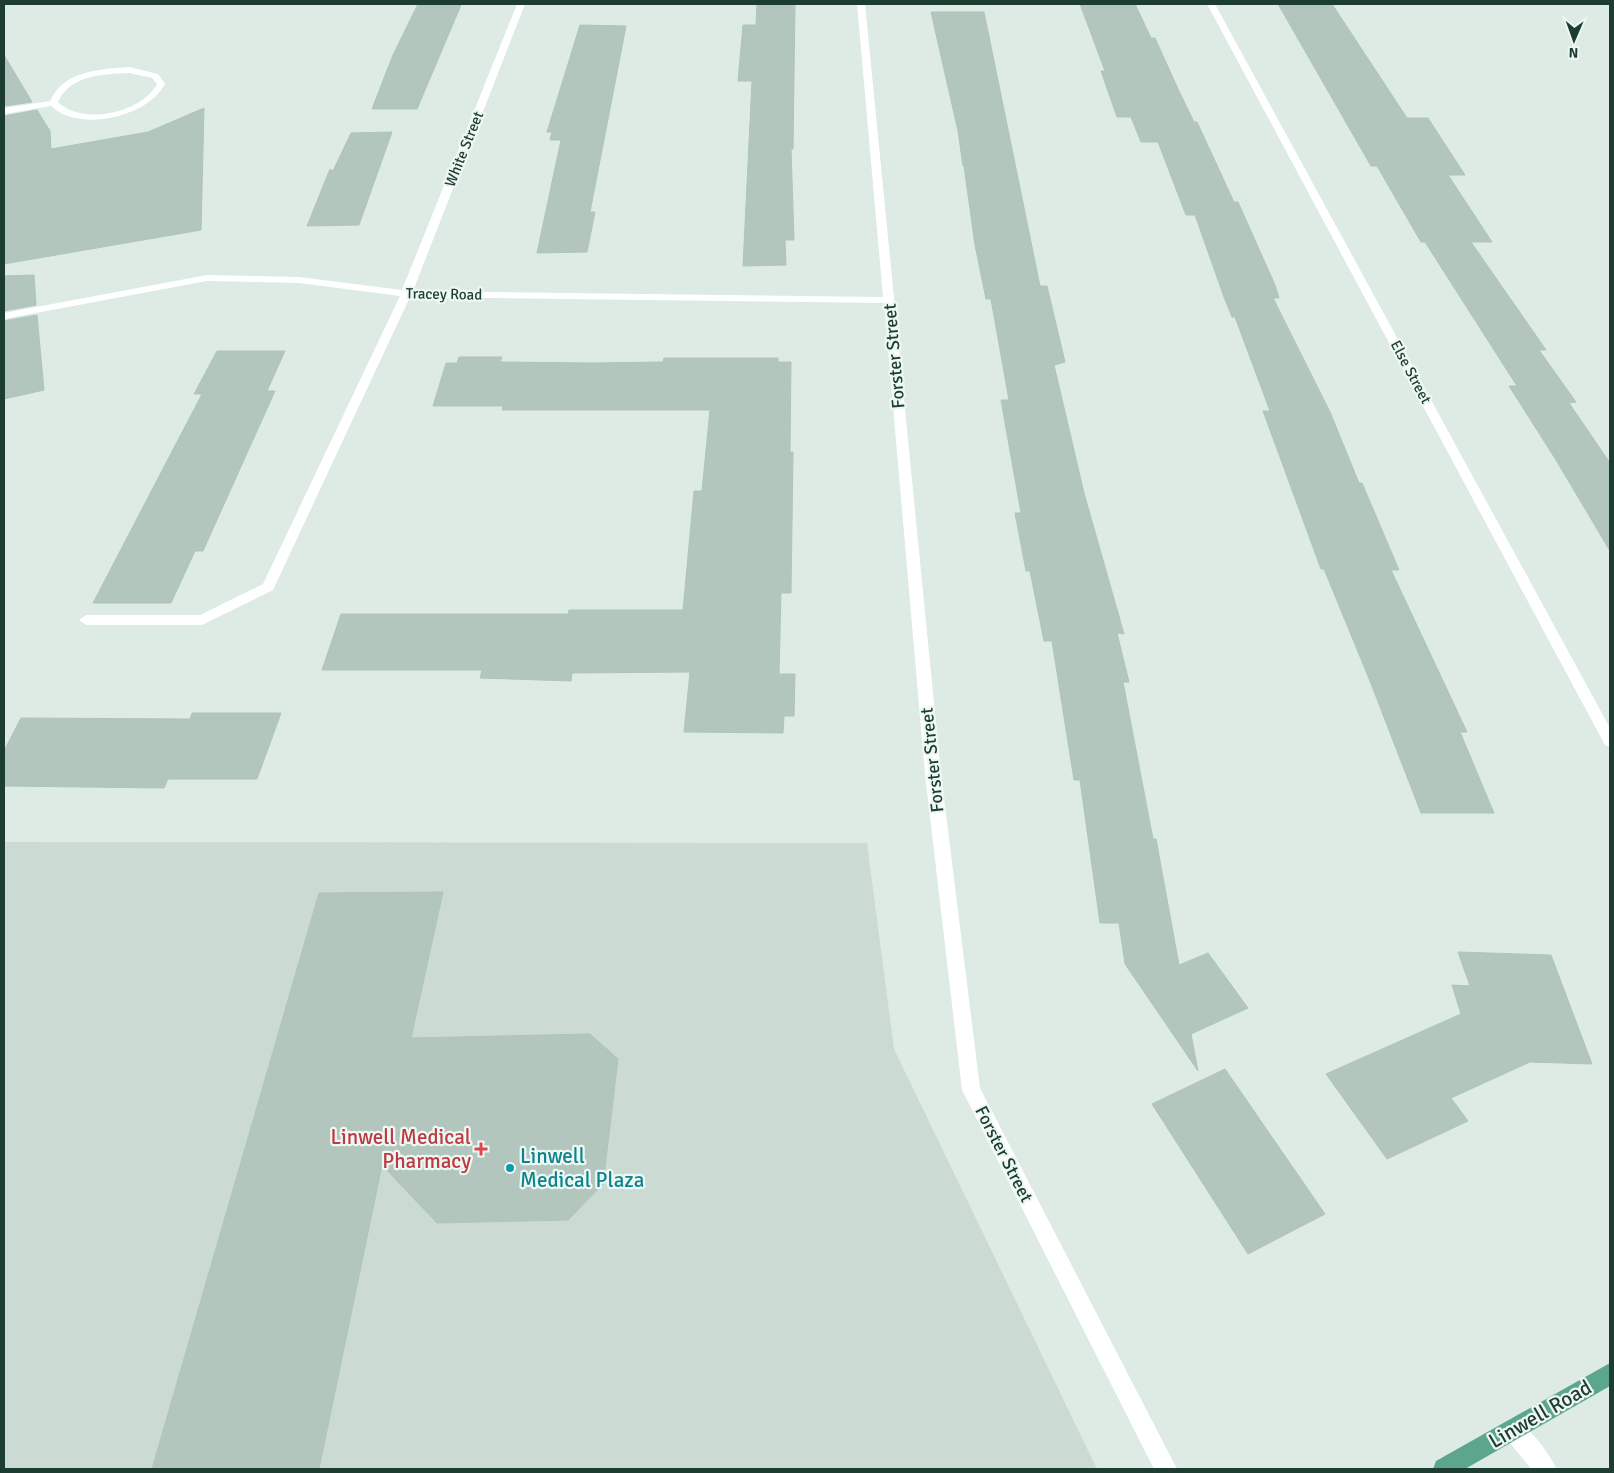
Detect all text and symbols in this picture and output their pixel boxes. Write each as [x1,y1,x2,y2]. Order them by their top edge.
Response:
north arrow [1549,15,1599,65]
text: N [1568,44,1579,61]
street label: White Street [441,109,487,189]
street label: Tracey Road [406,284,482,304]
street label: Forster Street [878,303,910,409]
street label: Else Street [1387,337,1435,407]
street label: Forster Street [916,706,948,814]
street label: Forster Street [970,1102,1038,1206]
place label: Linwell Medical Pharmacy [331,1124,471,1174]
marker: Linwell Medical Pharmacy [475,1143,487,1155]
place label: Linwell Medical Plaza [520,1143,644,1193]
marker: Linwell Medical Plaza [504,1162,516,1174]
street label: Linwell Road [1484,1374,1596,1454]

